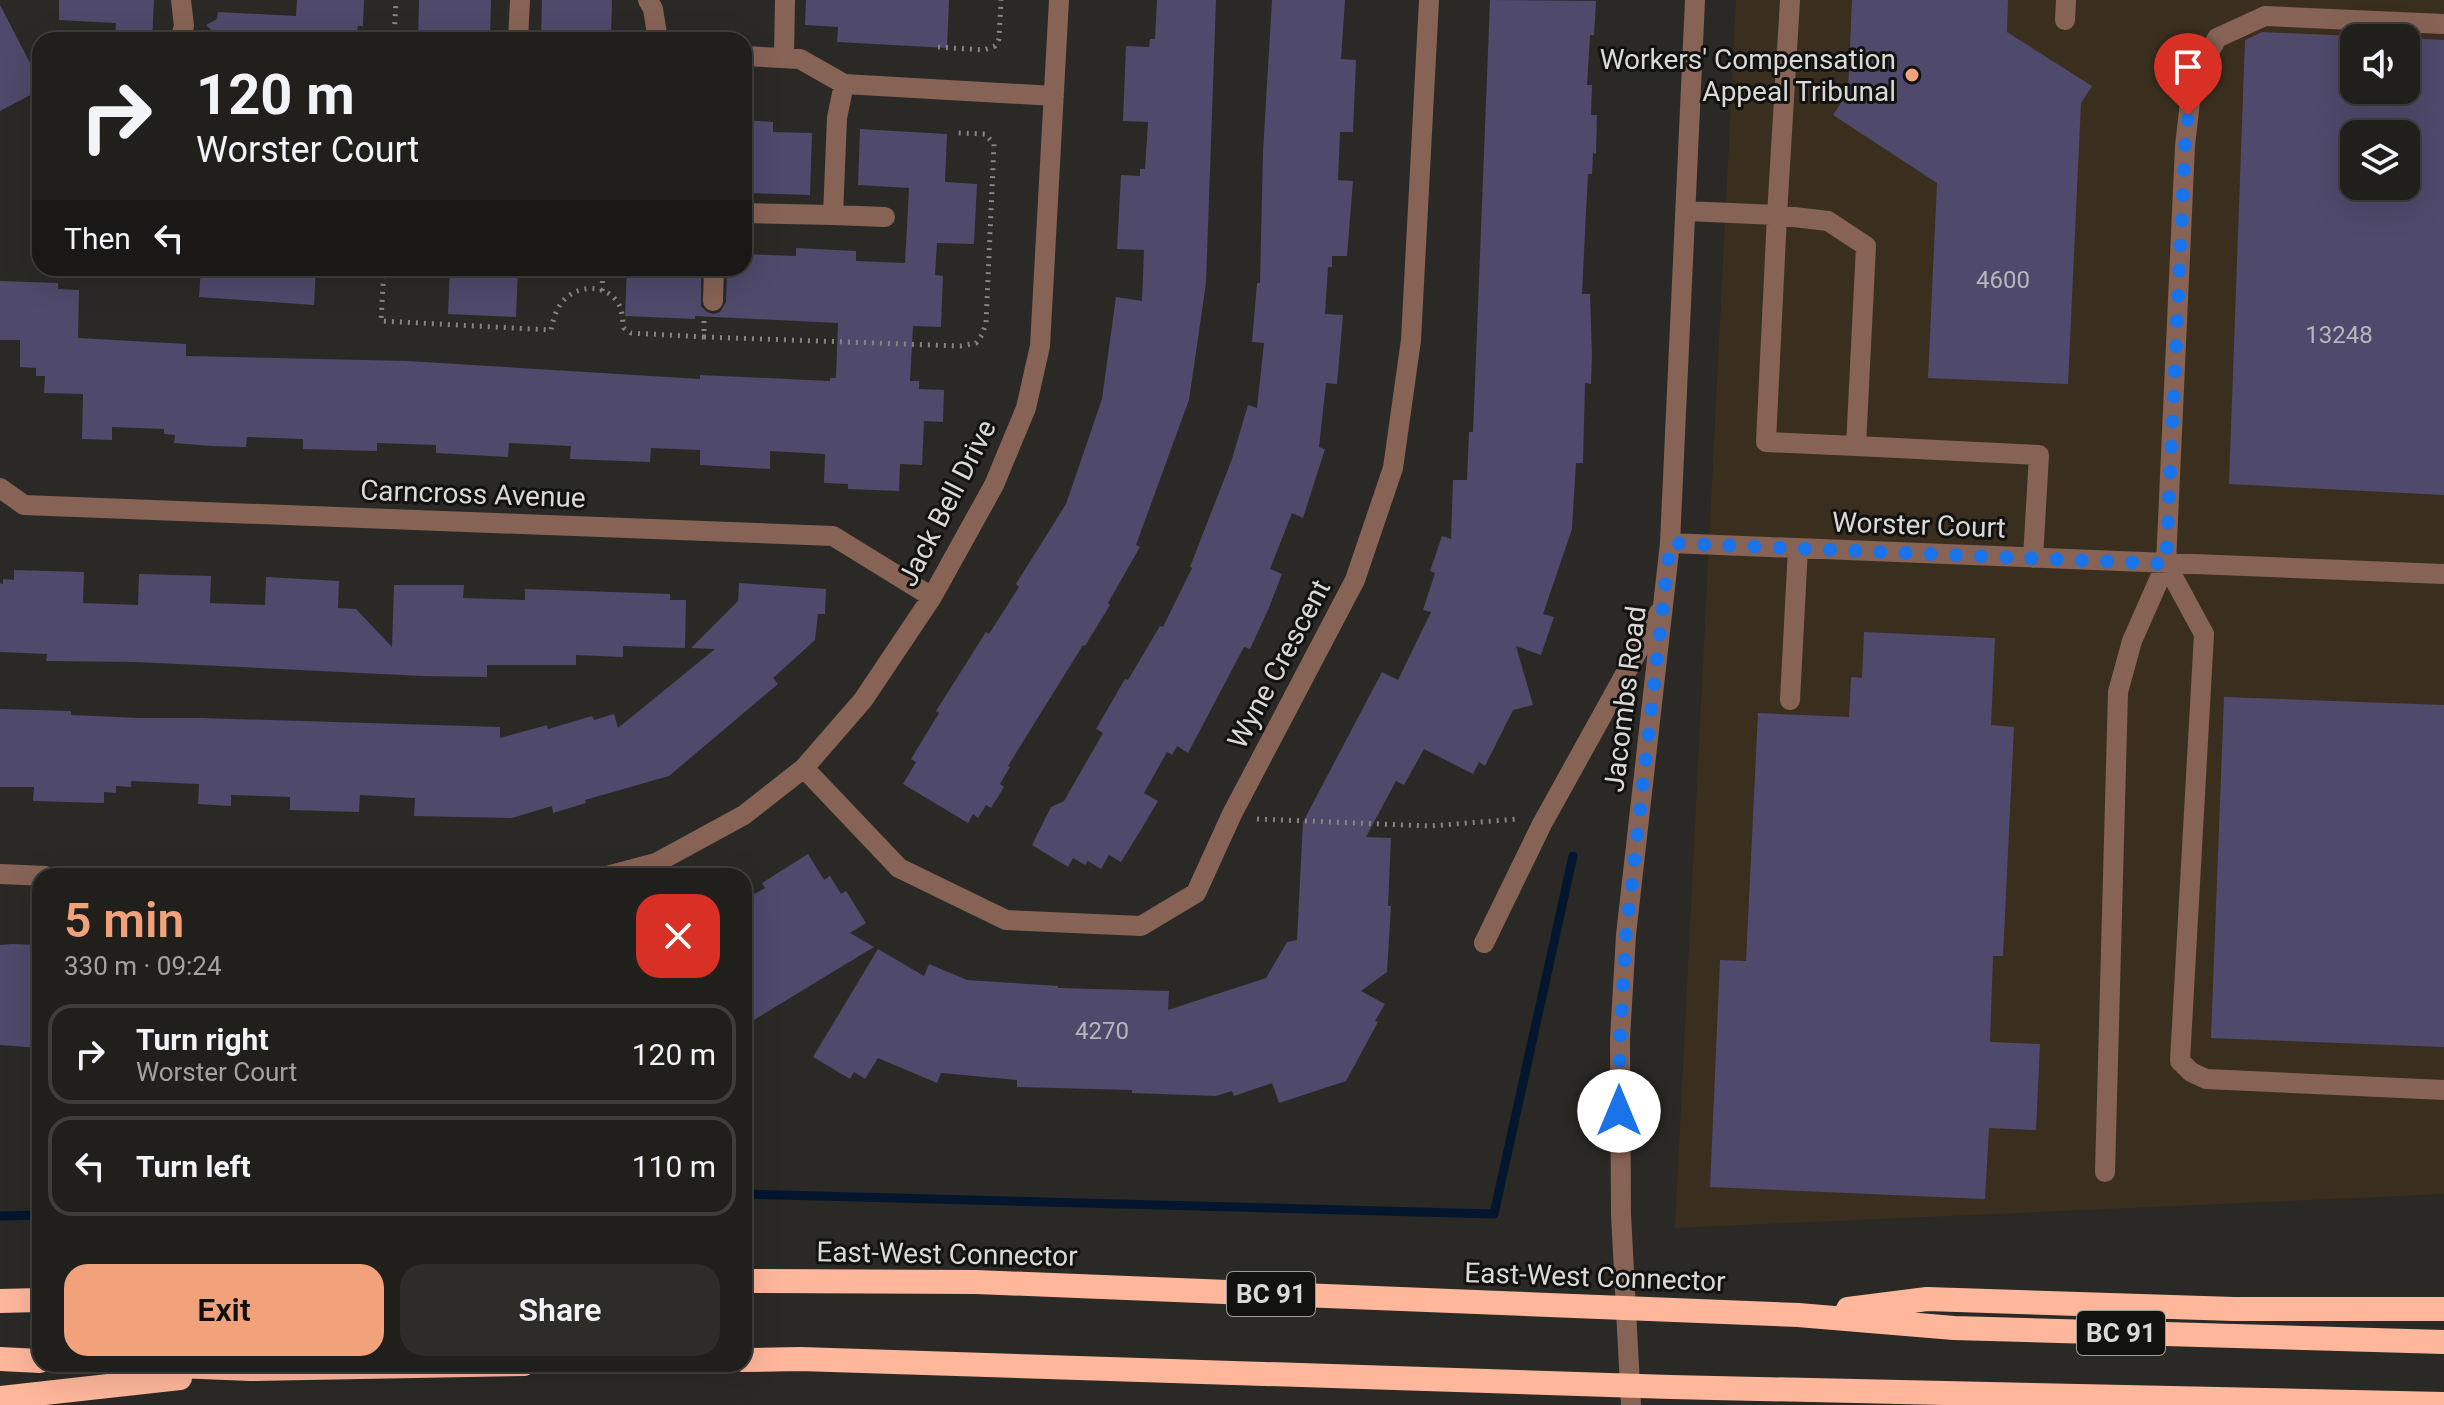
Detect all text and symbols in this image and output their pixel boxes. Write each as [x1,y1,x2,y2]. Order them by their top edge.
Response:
map controls [2340,24,2420,200]
button: sound [2340,24,2420,104]
pin [2154,33,2222,115]
place label: Workers' Compensation Appeal Tribunal [1600,43,1896,108]
icon: arrive [2166,45,2210,89]
text: 120 m [196,62,355,128]
icon: right [64,64,168,168]
marker: Workers' Compensation Appeal Tribunal [1903,66,1921,84]
button: layers [2340,120,2420,200]
text: Worster Court [196,129,419,171]
icon: left [147,216,191,260]
text: Then [64,221,131,256]
house number: 4600 [1976,266,2030,294]
house number: 13248 [2305,321,2373,349]
street label: Jack Bell Drive [891,414,1003,592]
street label: Carncross Avenue [360,474,586,514]
street label: Worster Court [1832,505,2006,545]
street label: Wyne Crescent [1221,574,1337,754]
street label: Jacombs Road [1597,604,1653,794]
text: 5 min [64,892,184,949]
button: close [636,894,720,978]
text: 330 m · 09:24 [64,951,222,981]
house number: 4270 [1075,1017,1129,1045]
text: Turn right [136,1022,269,1057]
icon: right [68,1032,112,1076]
text: 120 m [632,1037,716,1072]
text: Worster Court [136,1057,297,1087]
position arrow [1577,1069,1661,1153]
icon: left [68,1144,112,1188]
text: Turn left [136,1149,251,1184]
text: 110 m [632,1149,716,1184]
street label: East-West Connector [816,1235,1078,1273]
street label: East-West Connector [1464,1256,1727,1298]
button: Exit [64,1264,384,1356]
button: Share [400,1264,720,1356]
road number: BC 91 [1227,1272,1315,1316]
road number: BC 91 [2077,1311,2165,1355]

